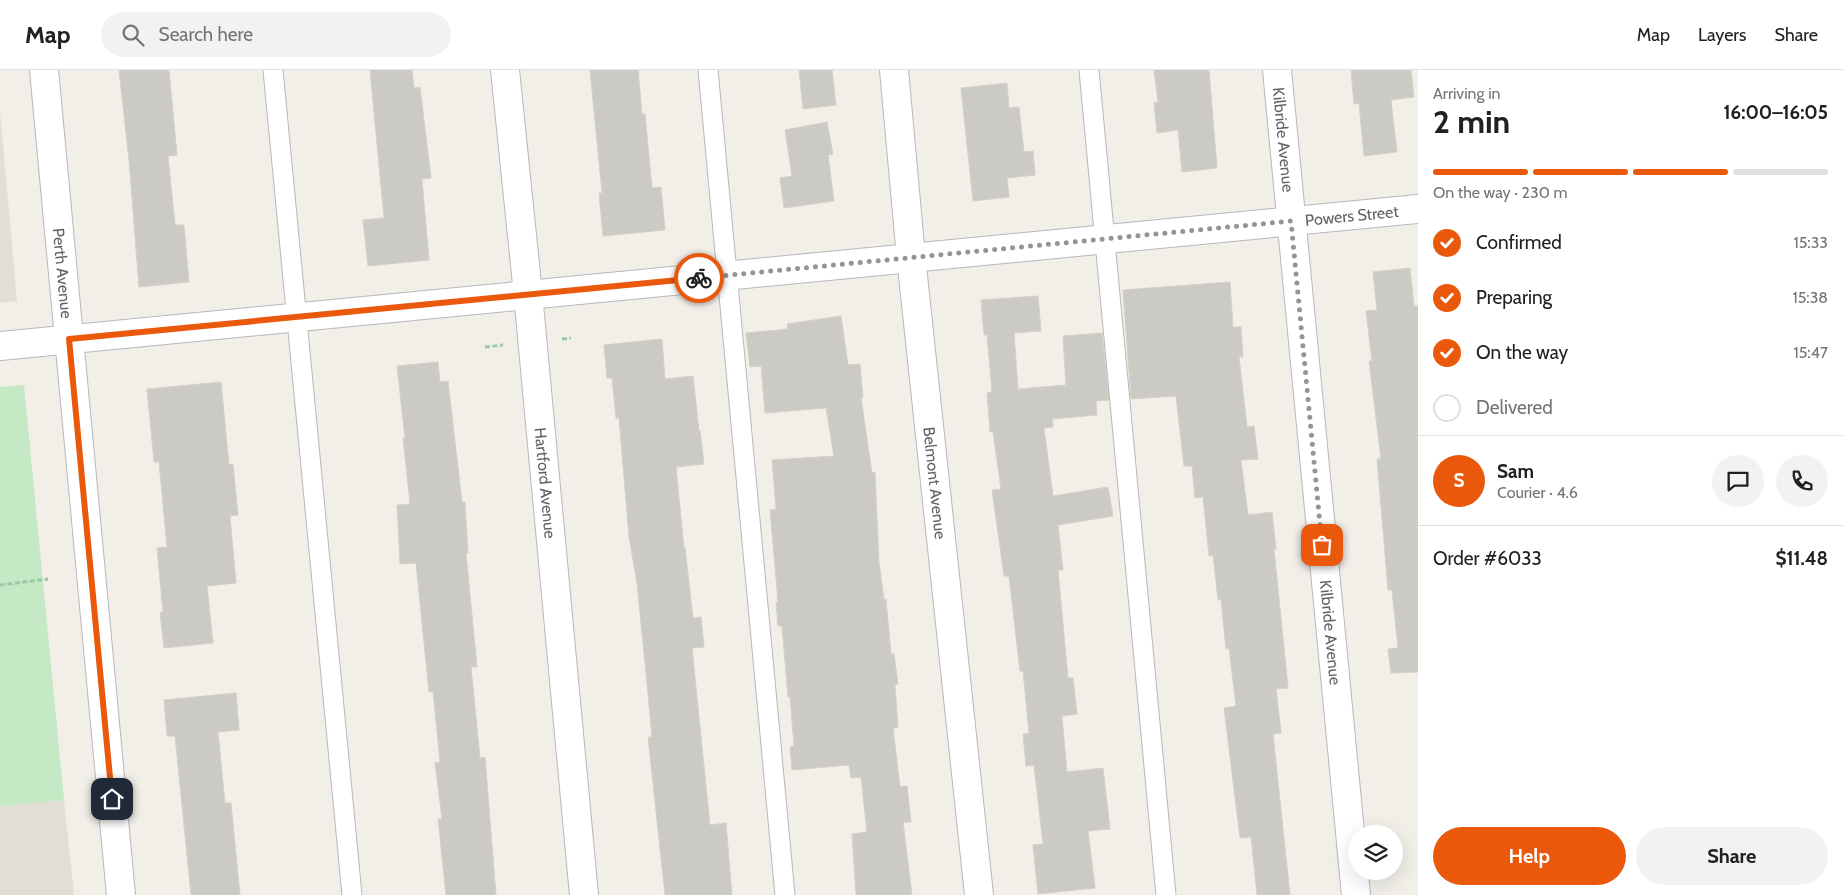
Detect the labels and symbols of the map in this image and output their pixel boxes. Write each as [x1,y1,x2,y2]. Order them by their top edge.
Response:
street label: Kilbride Avenue [1269,86,1298,193]
street label: Powers Street [1304,202,1400,230]
street label: Perth Avenue [49,227,76,319]
courier [674,253,724,303]
street label: Belmont Avenue [919,426,950,540]
street label: Hartford Avenue [530,427,560,539]
pin [1301,524,1343,566]
street label: Kilbride Avenue [1316,579,1345,686]
pin [91,778,133,820]

